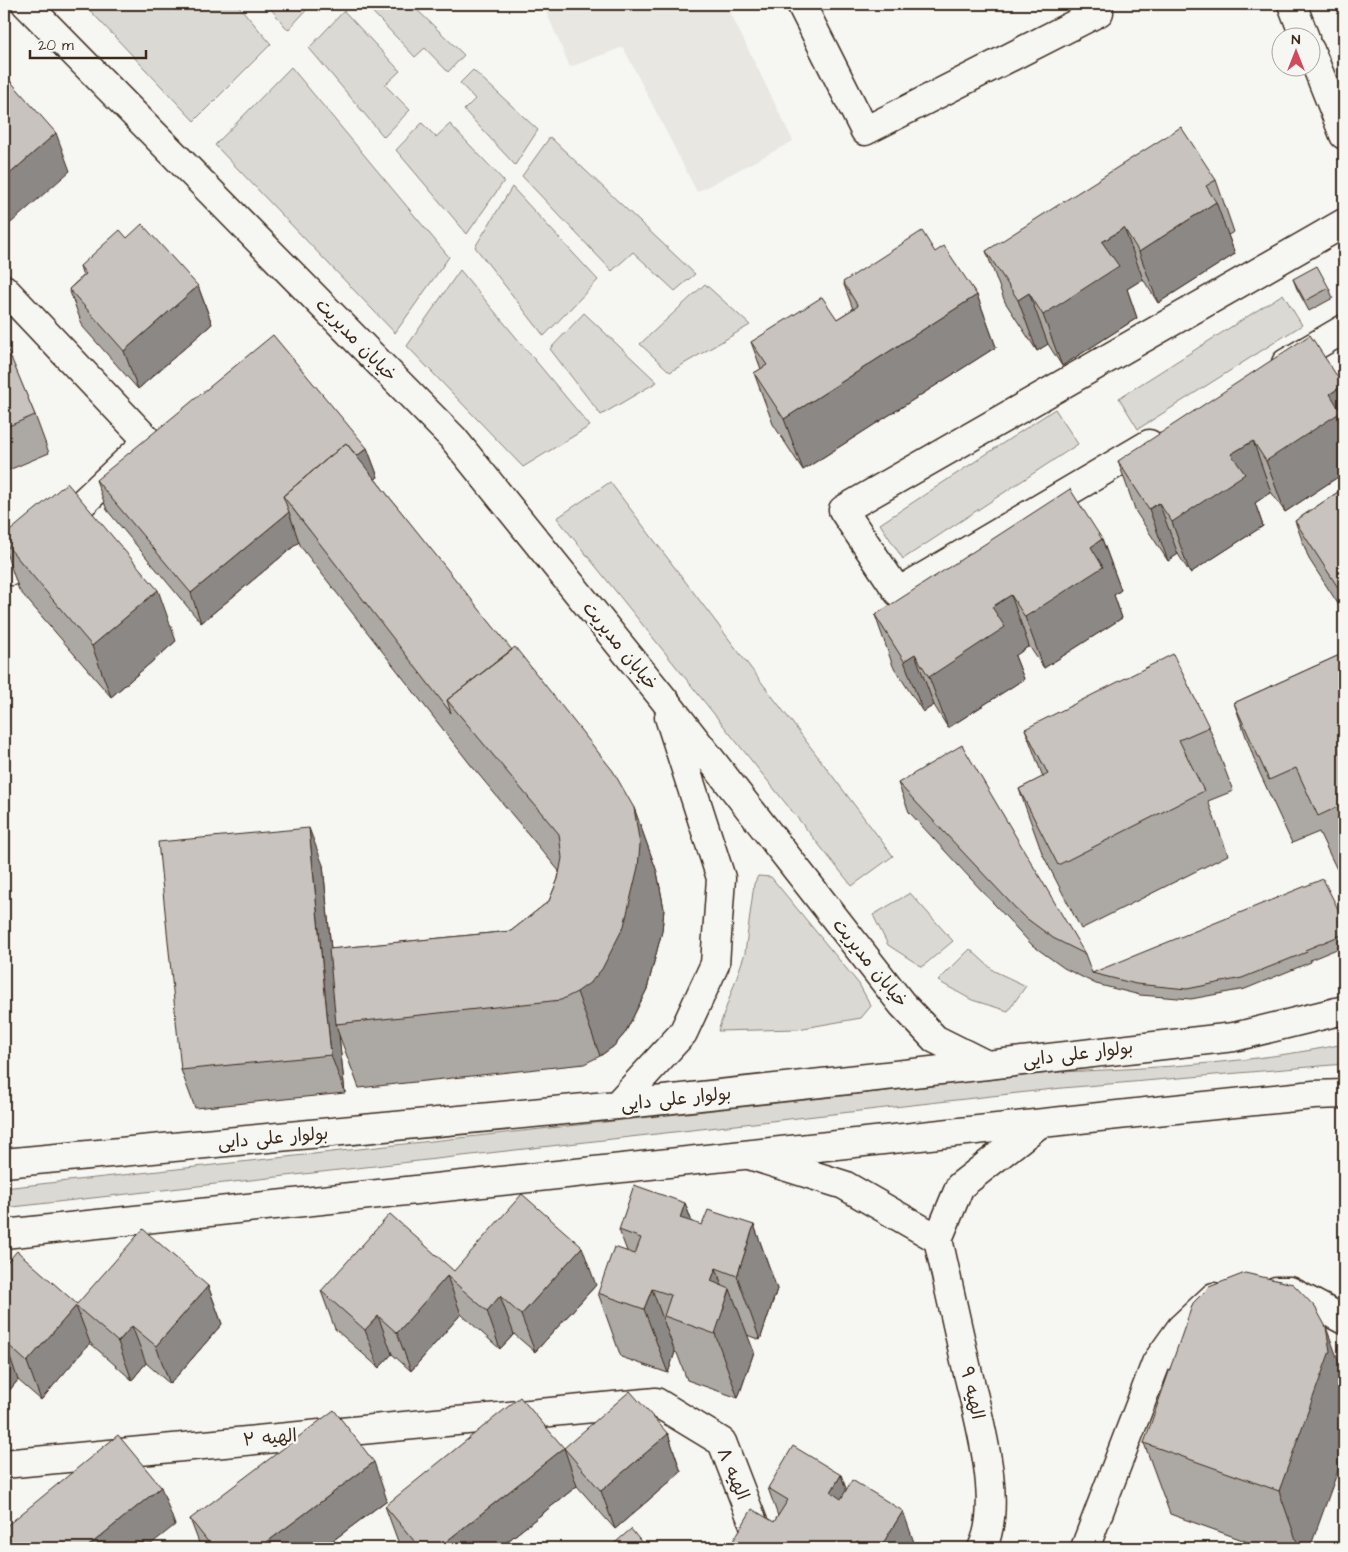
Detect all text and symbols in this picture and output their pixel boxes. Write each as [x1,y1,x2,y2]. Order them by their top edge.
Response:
scale bar [30,28,146,60]
north arrow [1270,28,1320,78]
text: N [1292,30,1301,50]
text: 20 m [38,35,74,56]
street label: خیابان مدیریت [310,293,402,387]
street label: خیابان مدیریت [576,596,664,696]
street label: خیابان مدیریت [826,913,914,1013]
street label: بولوار علی دایی [1021,1035,1135,1073]
street label: بولوار علی دایی [620,1081,732,1117]
street label: بولوار علی دایی [217,1121,329,1155]
street label: الهیه ۹ [954,1364,990,1422]
street label: الهیه ۲ [242,1423,298,1453]
street label: الهیه ۸ [711,1444,755,1504]

